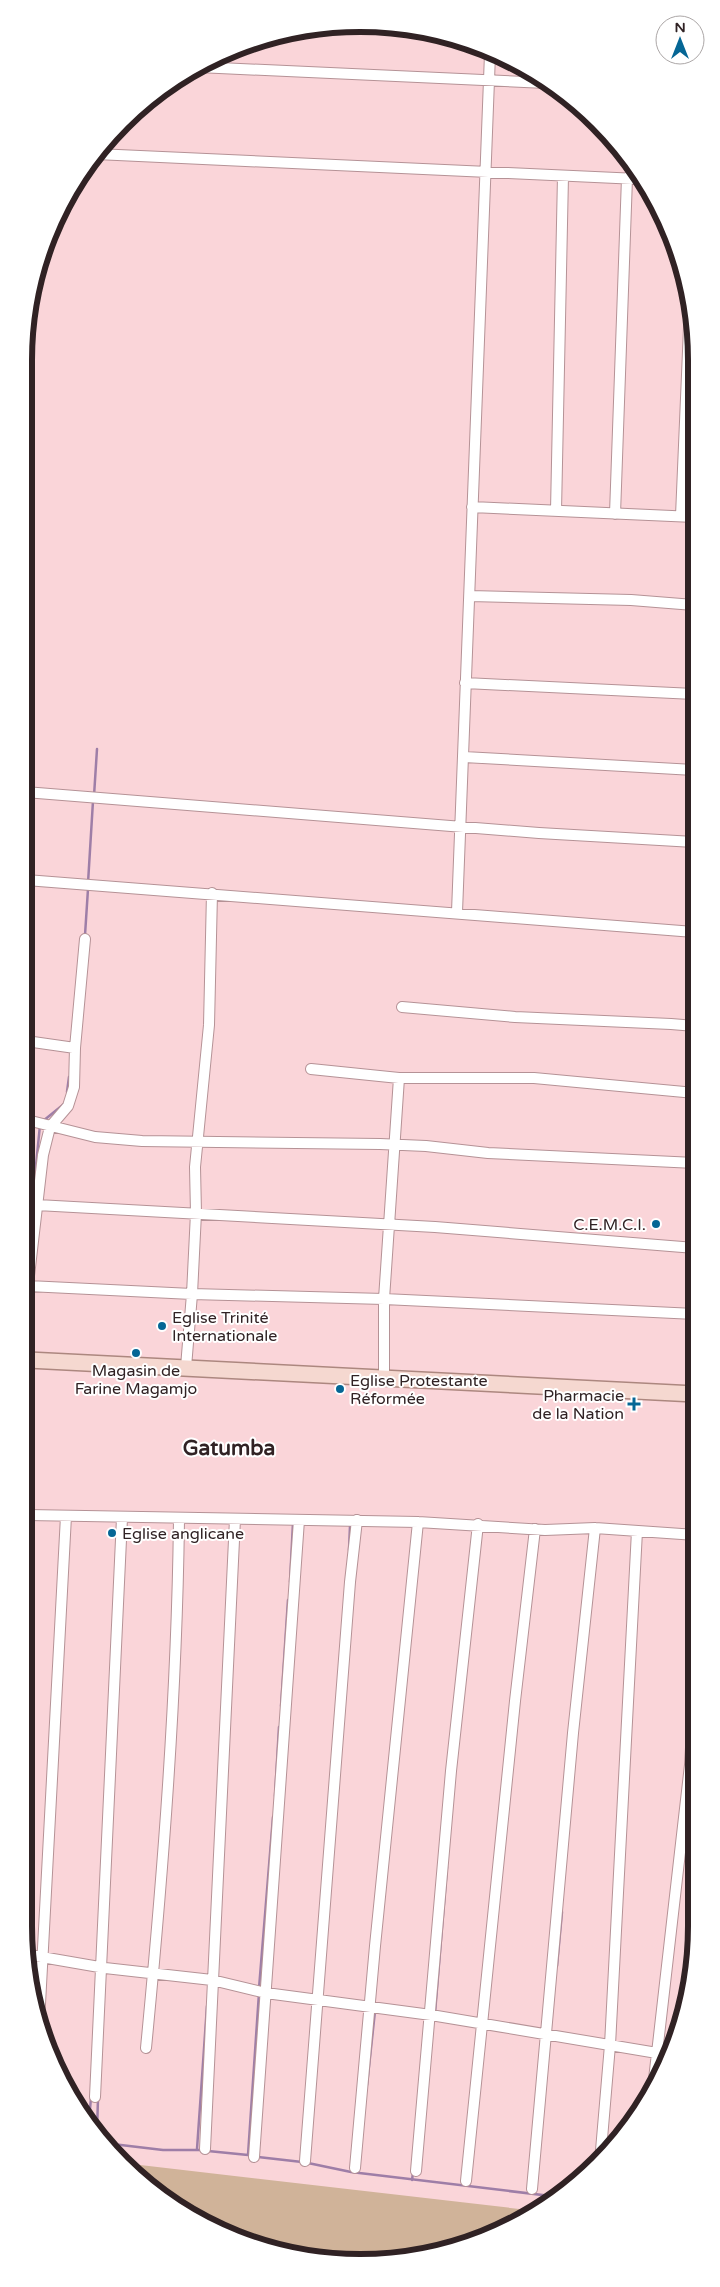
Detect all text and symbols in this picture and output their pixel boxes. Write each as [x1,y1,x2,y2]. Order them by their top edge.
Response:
north arrow [655,15,705,65]
text: N [674,19,686,36]
place label: C.E.M.C.I. [573,1215,646,1235]
marker: C.E.M.C.I. [650,1218,662,1230]
place label: Eglise Trinité Internationale [172,1308,277,1346]
marker: Eglise Trinité Internationale [156,1320,168,1332]
marker: Magasin de Farine Magamjo [130,1347,142,1359]
place label: Magasin de Farine Magamjo [75,1361,197,1399]
place label: Eglise Protestante Réformée [350,1371,488,1409]
marker: Eglise Protestante Réformée [334,1383,346,1395]
place label: Pharmacie de la Nation [532,1386,624,1424]
marker: Pharmacie de la Nation [628,1398,640,1410]
district label: Gatumba [183,1436,275,1461]
place label: Eglise anglicane [122,1524,244,1544]
marker: Eglise anglicane [106,1527,118,1539]

